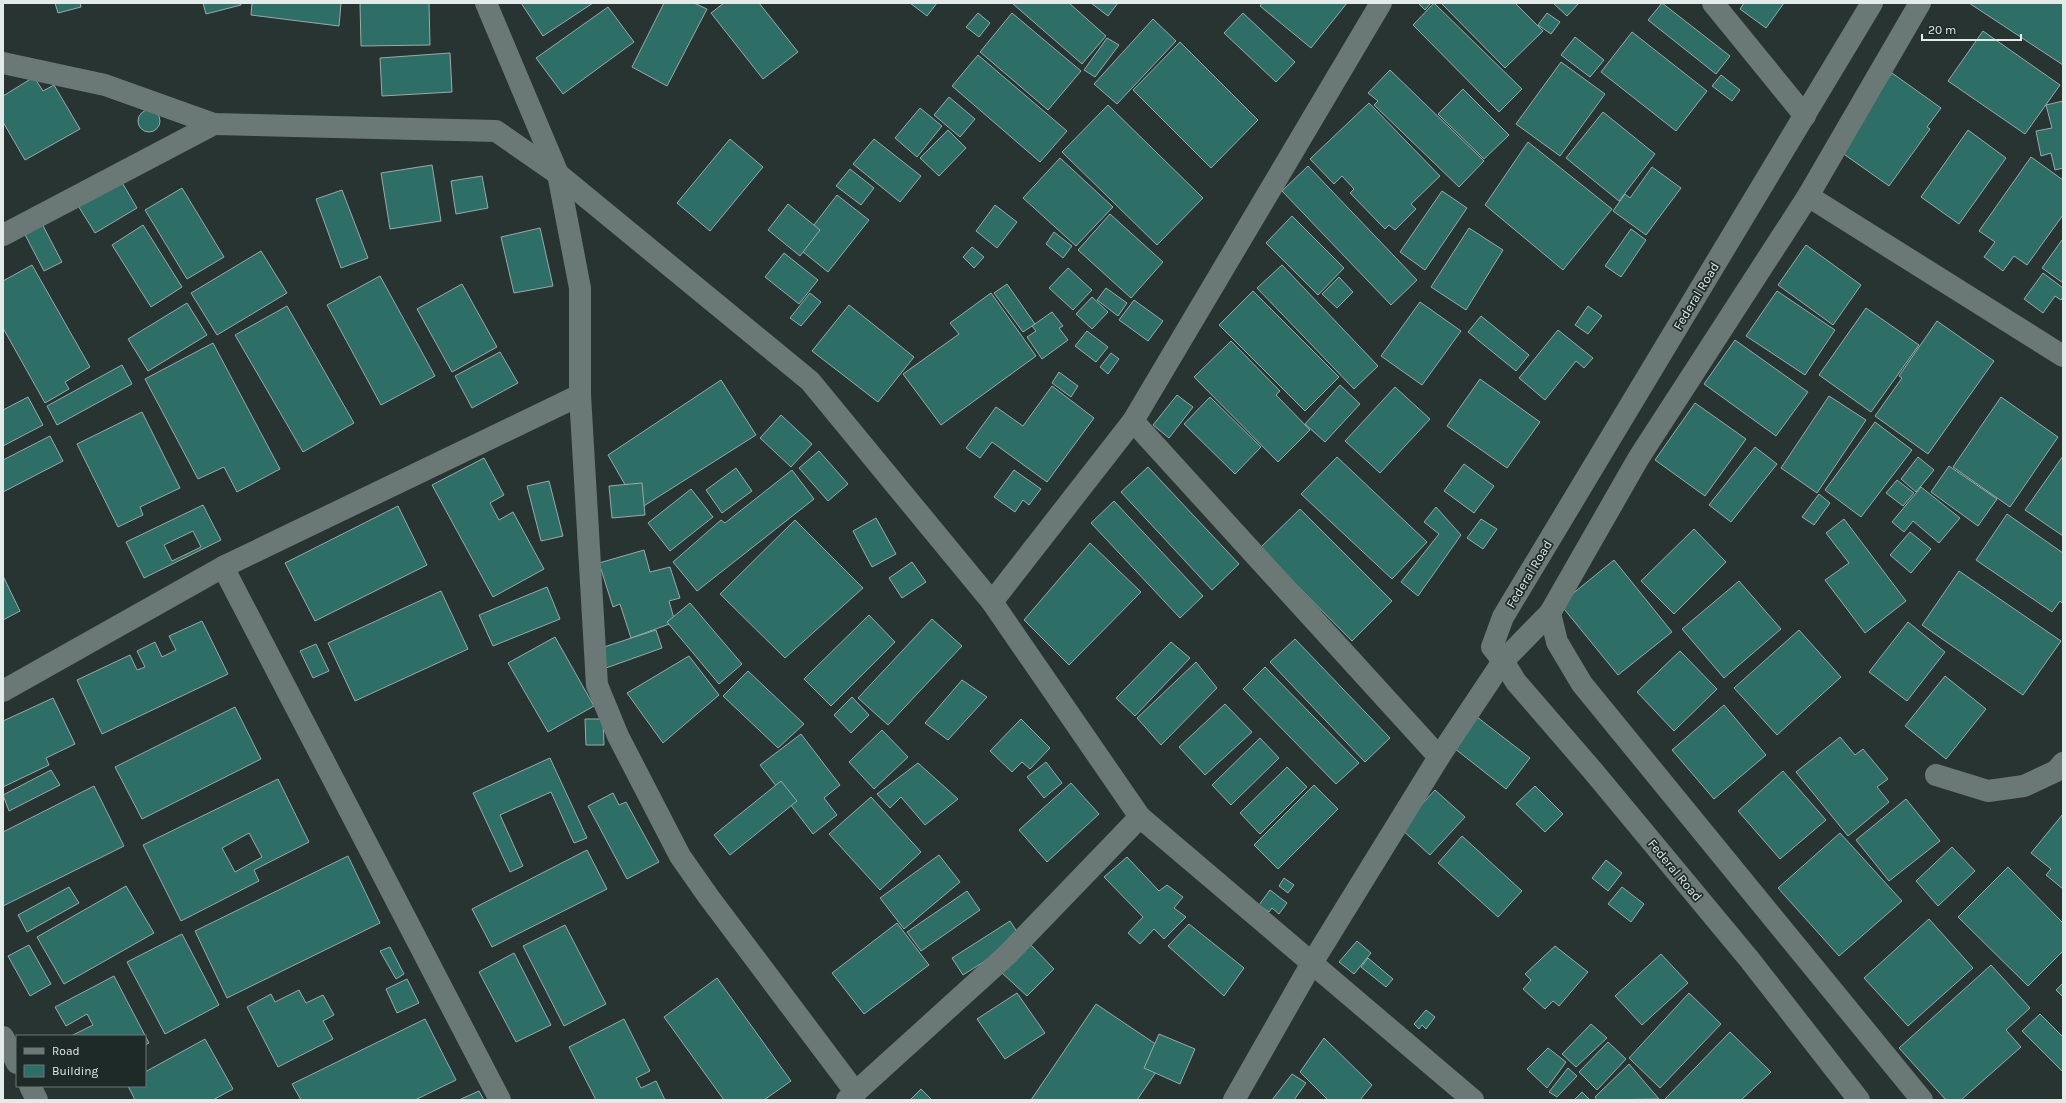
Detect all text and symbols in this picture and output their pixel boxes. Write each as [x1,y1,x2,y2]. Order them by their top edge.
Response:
scale bar [1922,16,2021,42]
text: 20 m [1928,23,1956,37]
street label: Federal Road [1670,260,1722,332]
street label: Federal Road [1503,538,1555,610]
street label: Federal Road [1645,836,1705,904]
legend [16,1035,146,1087]
text: Road [52,1044,80,1058]
text: Building [52,1064,99,1078]

